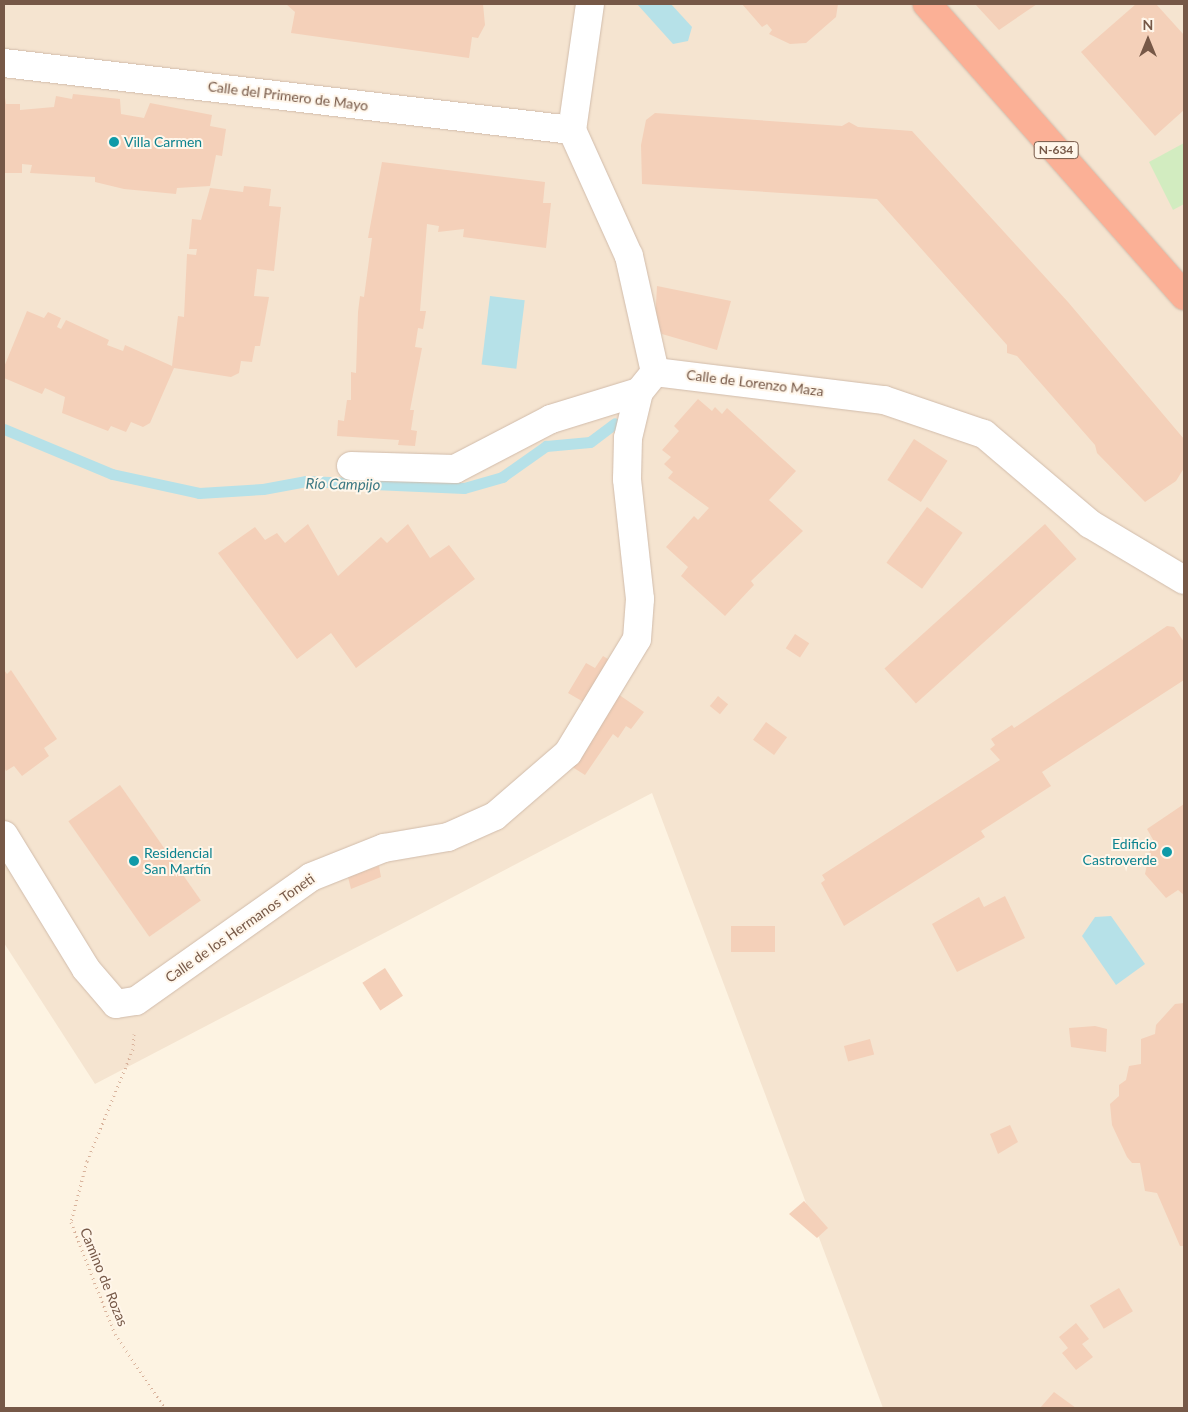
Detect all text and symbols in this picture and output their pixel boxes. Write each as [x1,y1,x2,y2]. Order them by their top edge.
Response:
north arrow [1123,15,1173,65]
text: N [1143,16,1153,33]
street label: Calle del Primero de Mayo [207,78,369,114]
place label: Villa Carmen [124,134,202,150]
marker: Villa Carmen [108,136,120,148]
road number: N-634 [1034,140,1078,160]
street label: Calle de Lorenzo Maza [685,366,825,400]
water label: Río Campijo [305,474,381,494]
place label: Edificio Castroverde [1083,836,1157,869]
place label: Residencial San Martín [144,845,212,878]
marker: Edificio Castroverde [1161,846,1173,858]
marker: Residencial San Martín [128,855,140,867]
street label: Calle de los Hermanos Toneti [162,870,318,986]
street label: Camino de Rozas [77,1225,131,1329]

